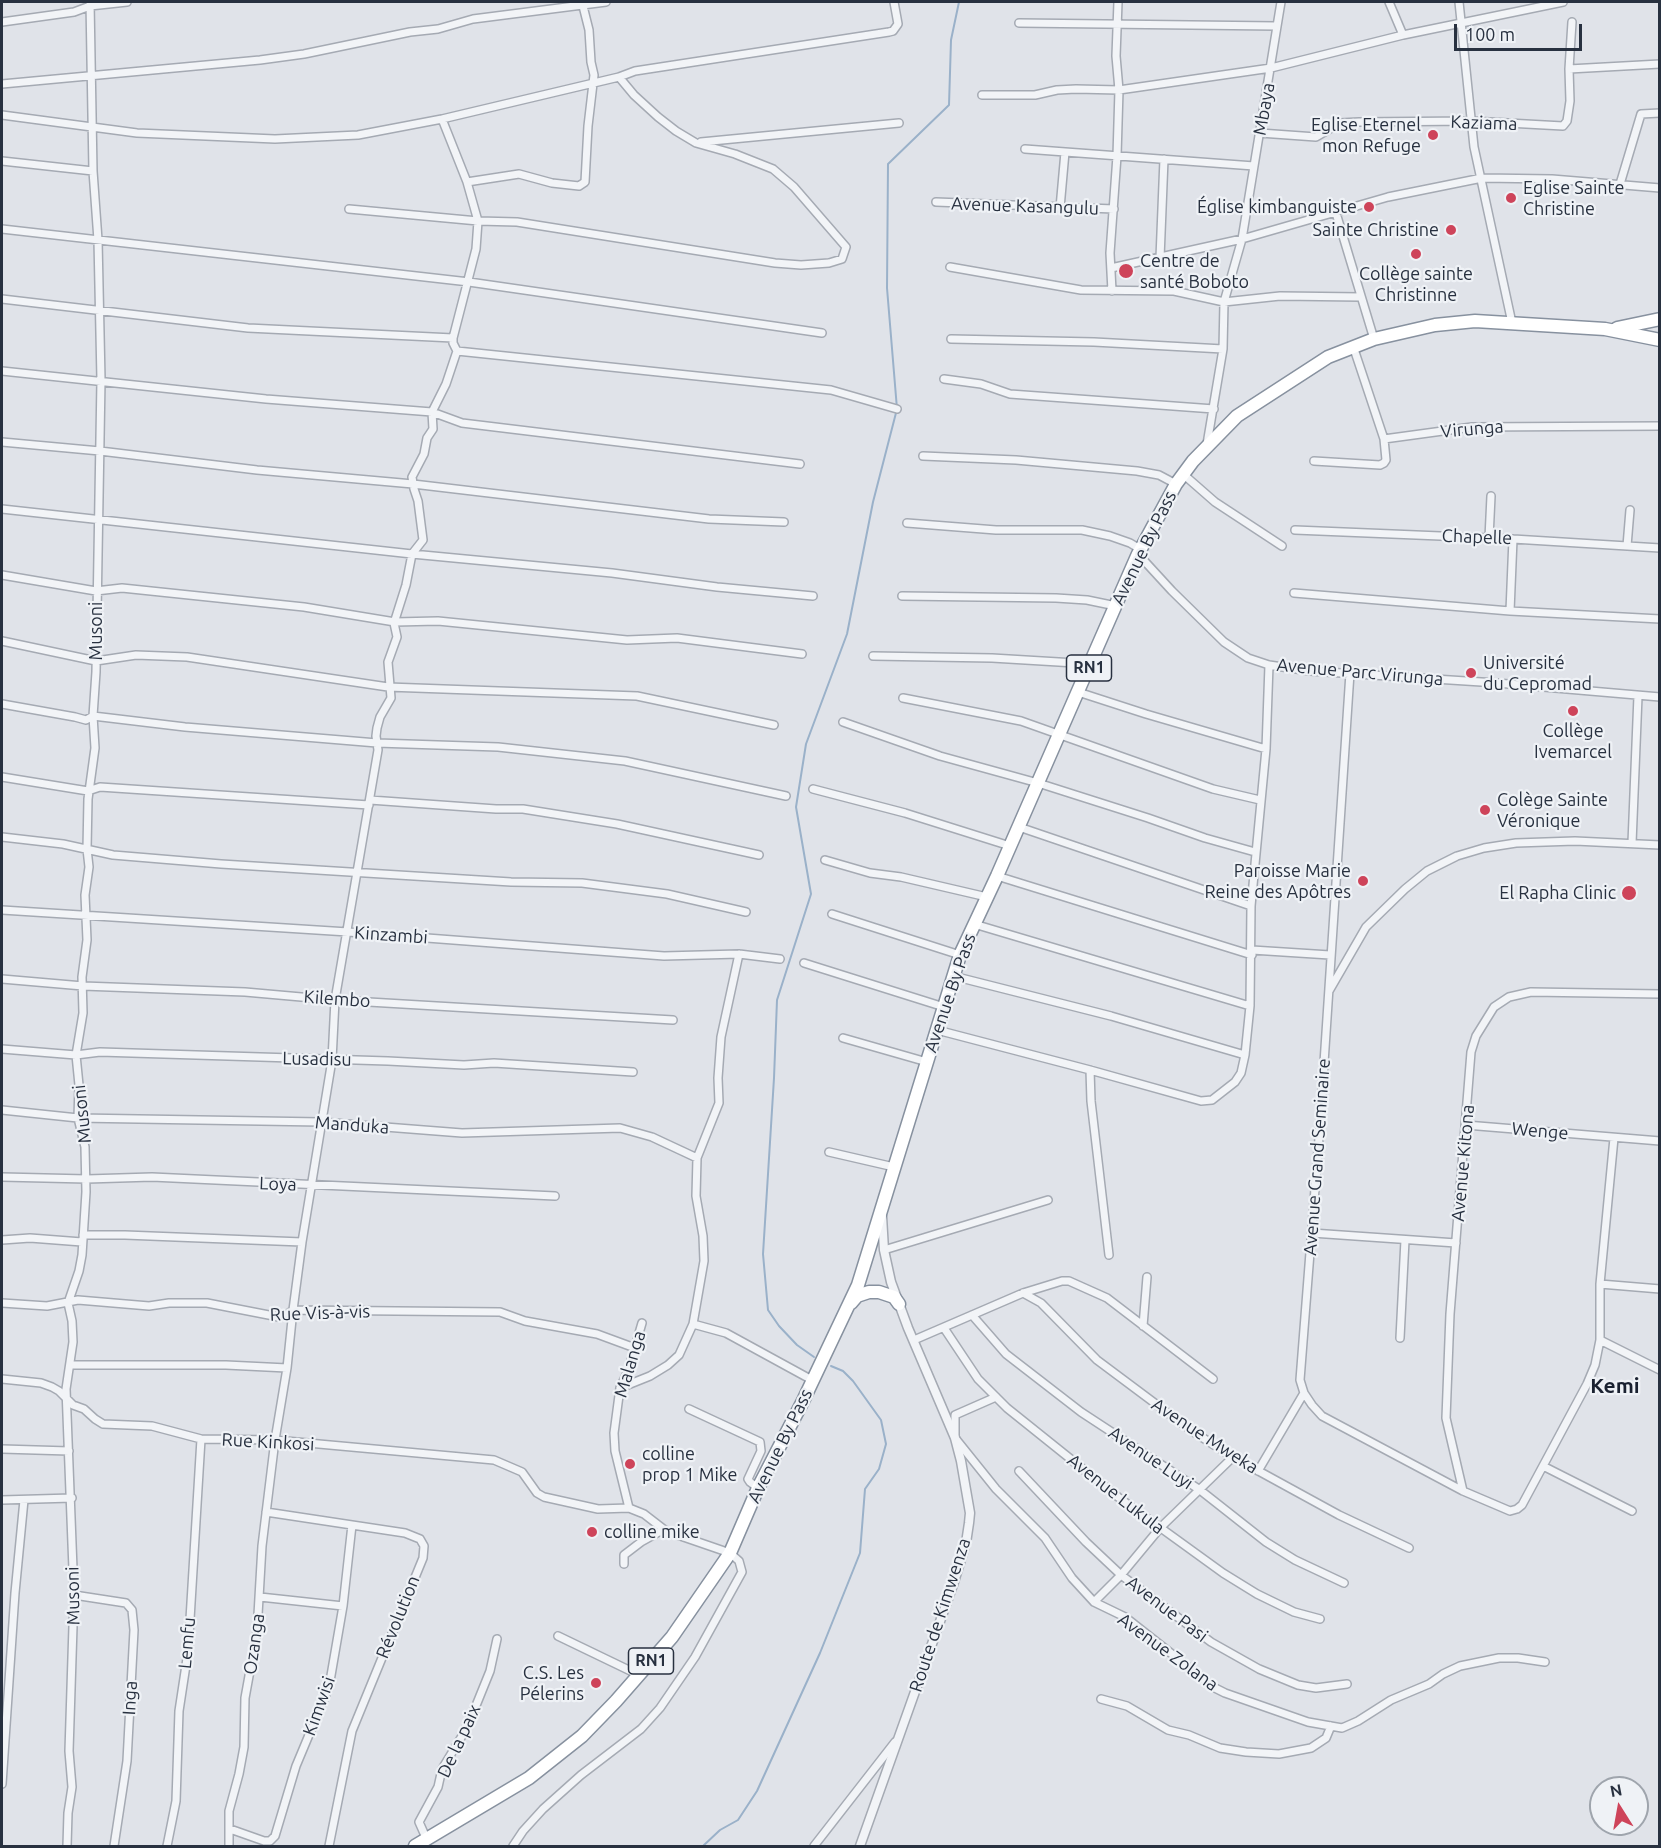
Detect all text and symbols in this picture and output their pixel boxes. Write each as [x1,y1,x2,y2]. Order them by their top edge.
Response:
scale bar [1457,12,1584,50]
text: 100 m [1465,24,1515,44]
street label: Mbaya [1249,81,1279,137]
street label: Kaziama [1450,111,1518,135]
place label: Eglise Eternel mon Refuge [1311,114,1421,156]
marker: Eglise Eternel mon Refuge [1426,128,1440,142]
place label: Eglise Sainte Christine [1523,177,1625,219]
marker: Eglise Sainte Christine [1504,191,1518,205]
street label: Avenue Kasangulu [951,193,1099,219]
place label: Église kimbanguiste [1197,196,1357,218]
marker: Église kimbanguiste [1362,200,1376,214]
place label: Sainte Christine [1313,219,1439,241]
marker: Sainte Christine [1444,223,1458,237]
marker: Collège sainte Christinne [1409,247,1423,261]
place label: Centre de santé Boboto [1140,250,1249,292]
marker: Centre de santé Boboto [1117,262,1135,280]
place label: Collège sainte Christinne [1359,263,1473,306]
street label: Virunga [1439,415,1505,443]
street label: Avenue By Pass [1107,487,1181,609]
street label: Chapelle [1441,525,1513,549]
street label: Musoni [85,602,107,660]
place label: Université du Cepromad [1483,652,1592,694]
street label: Avenue Parc Virunga [1276,654,1444,690]
road number: RN1 [1066,655,1112,681]
marker: Université du Cepromad [1464,666,1478,680]
marker: Collège Ivemarcel [1566,704,1580,718]
place label: Collège Ivemarcel [1534,720,1612,762]
place label: Colège Sainte Véronique [1497,789,1608,832]
marker: Colège Sainte Véronique [1478,803,1492,817]
place label: Paroisse Marie Reine des Apôtres [1204,860,1351,902]
marker: Paroisse Marie Reine des Apôtres [1356,874,1370,888]
place label: El Rapha Clinic [1499,882,1616,904]
marker: El Rapha Clinic [1620,884,1638,902]
street label: Kinzambi [353,922,429,948]
street label: Avenue By Pass [920,931,980,1055]
street label: Kilembo [303,986,371,1012]
street label: Lusadisu [282,1048,352,1070]
street label: Avenue Grand Seminaire [1299,1058,1335,1256]
street label: Musoni [68,1084,96,1144]
street label: Avenue Kitona [1447,1104,1479,1222]
street label: Manduka [314,1112,390,1138]
street label: Wenge [1511,1118,1569,1144]
street label: Loya [259,1173,297,1195]
street label: Rue Vis-à-vis [269,1300,371,1326]
street label: Malanga [610,1328,650,1400]
district label: Kemi [1590,1373,1640,1399]
street label: Avenue By Pass [743,1385,817,1507]
street label: Avenue Mweka [1148,1394,1262,1478]
street label: Avenue Luyi [1105,1422,1197,1494]
street label: Rue Kinkosi [221,1429,315,1455]
place label: colline prop 1 Mike [642,1443,738,1486]
street label: Avenue Lukula [1063,1449,1169,1539]
marker: colline prop 1 Mike [623,1457,637,1471]
place label: colline mike [604,1521,700,1543]
marker: colline mike [585,1525,599,1539]
street label: Route de Kimwenza [905,1535,975,1695]
street label: Musoni [62,1566,84,1626]
street label: Avenue Pasi [1122,1571,1212,1647]
street label: Révolution [372,1572,424,1662]
street label: Avenue Zolana [1114,1608,1222,1696]
street label: Ozanga [239,1612,269,1676]
street label: Lemfu [174,1616,200,1670]
road number: RN1 [628,1648,674,1674]
place label: C.S. Les Pélerins [520,1662,584,1704]
street label: Kimwisi [298,1673,340,1739]
marker: C.S. Les Pélerins [589,1676,603,1690]
street label: Inga [118,1680,142,1716]
street label: De la paix [433,1701,485,1781]
north arrow [1589,1776,1649,1836]
text: N [1608,1780,1624,1800]

